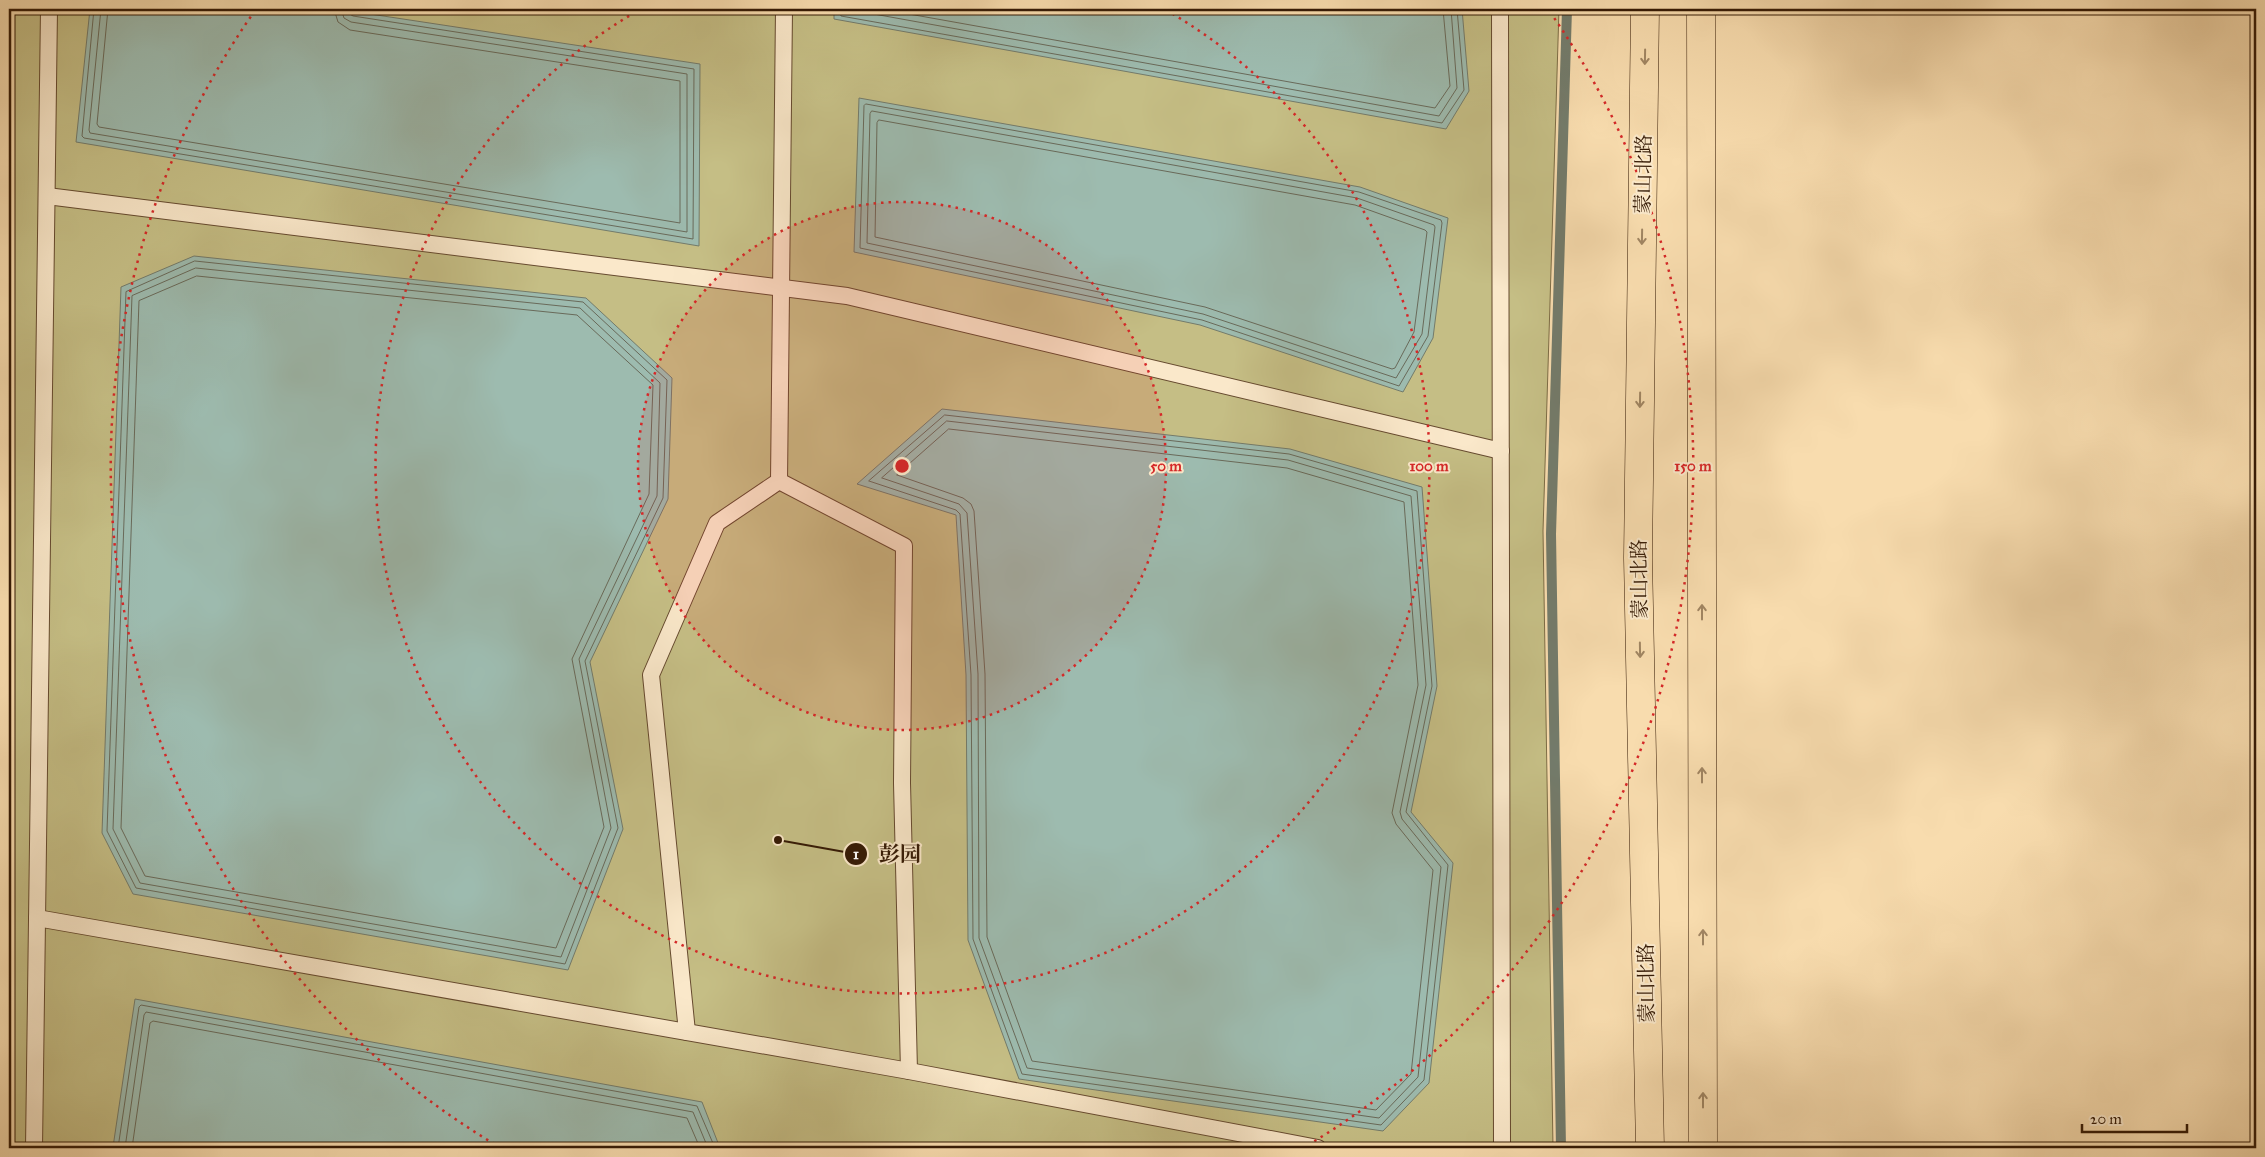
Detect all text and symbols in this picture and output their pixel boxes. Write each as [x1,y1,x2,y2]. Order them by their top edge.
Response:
one-way arrow [1640,49,1650,65]
street label: 蒙山北路 [1630,134,1656,214]
one-way arrow [1637,229,1647,245]
one-way arrow [1635,392,1645,408]
centre of rings [893,457,911,475]
text: 50 m [1150,457,1182,475]
text: 100 m [1409,457,1449,475]
text: 150 m [1674,457,1712,475]
street label: 蒙山北路 [1626,539,1652,619]
one-way arrow [1697,604,1707,620]
one-way arrow [1635,642,1645,658]
one-way arrow [1697,767,1707,783]
callout: 彭园 [844,836,931,872]
text: 彭园 [879,841,921,867]
text: 1 [853,845,859,863]
one-way arrow [1698,929,1707,945]
street label: 蒙山北路 [1633,943,1659,1023]
one-way arrow [1698,1092,1708,1108]
scale bar [2082,1102,2188,1134]
text: 20 m [2090,1110,2122,1128]

